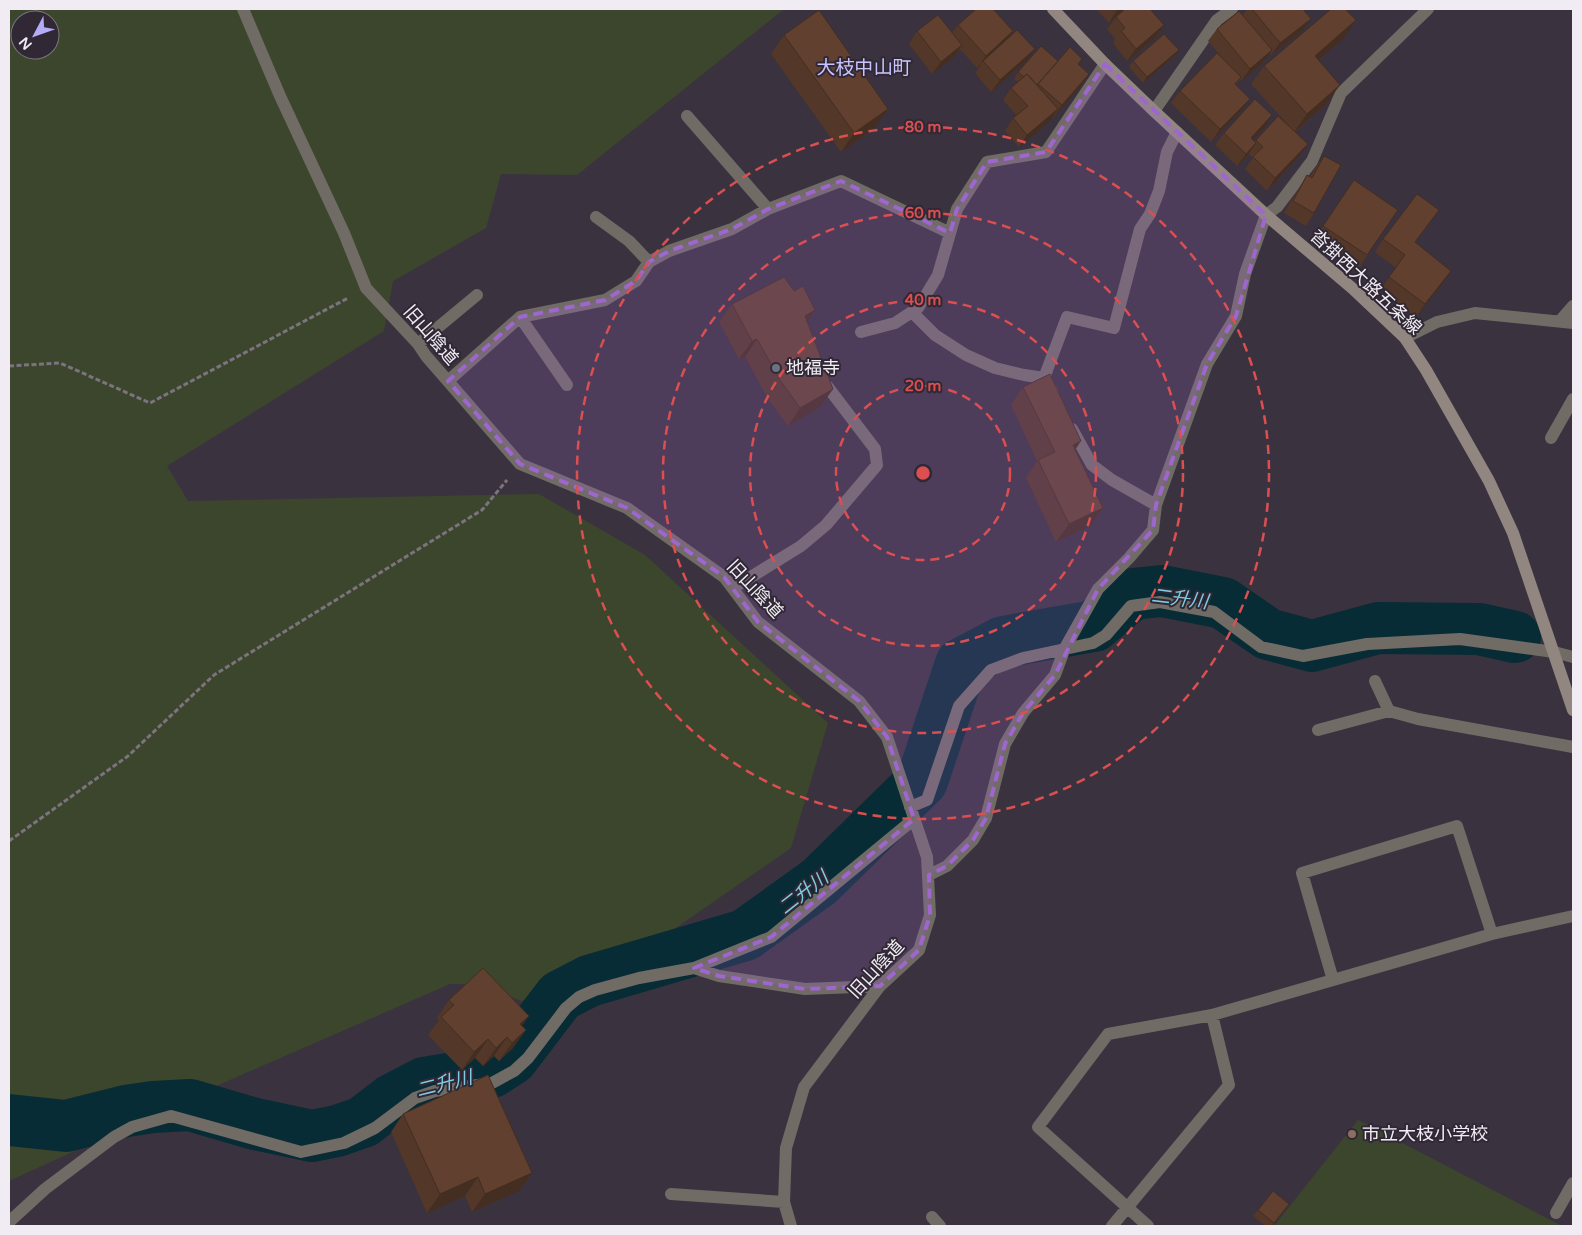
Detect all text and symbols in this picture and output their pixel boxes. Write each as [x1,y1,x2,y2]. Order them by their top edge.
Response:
north arrow [10,10,60,60]
text: N [15,33,36,53]
district label: 大枝中山町 [816,57,912,79]
text: 80 m [905,118,941,136]
text: 60 m [905,204,941,222]
street label: 沓掛西大路五条線 [1306,225,1426,339]
text: 40 m [905,291,941,309]
street label: 旧山陰道 [399,301,463,369]
place label: 地福寺 [786,357,840,379]
marker: 地福寺 [770,362,782,374]
text: 20 m [905,377,941,395]
centre of rings [914,464,932,482]
street label: 旧山陰道 [722,555,788,623]
water label: 二升川 [1150,585,1211,614]
water label: 二升川 [774,865,834,919]
street label: 旧山陰道 [843,935,909,1003]
water label: 二升川 [414,1066,476,1102]
place label: 市立大枝小学校 [1362,1123,1488,1145]
marker: 市立大枝小学校 [1346,1128,1358,1140]

